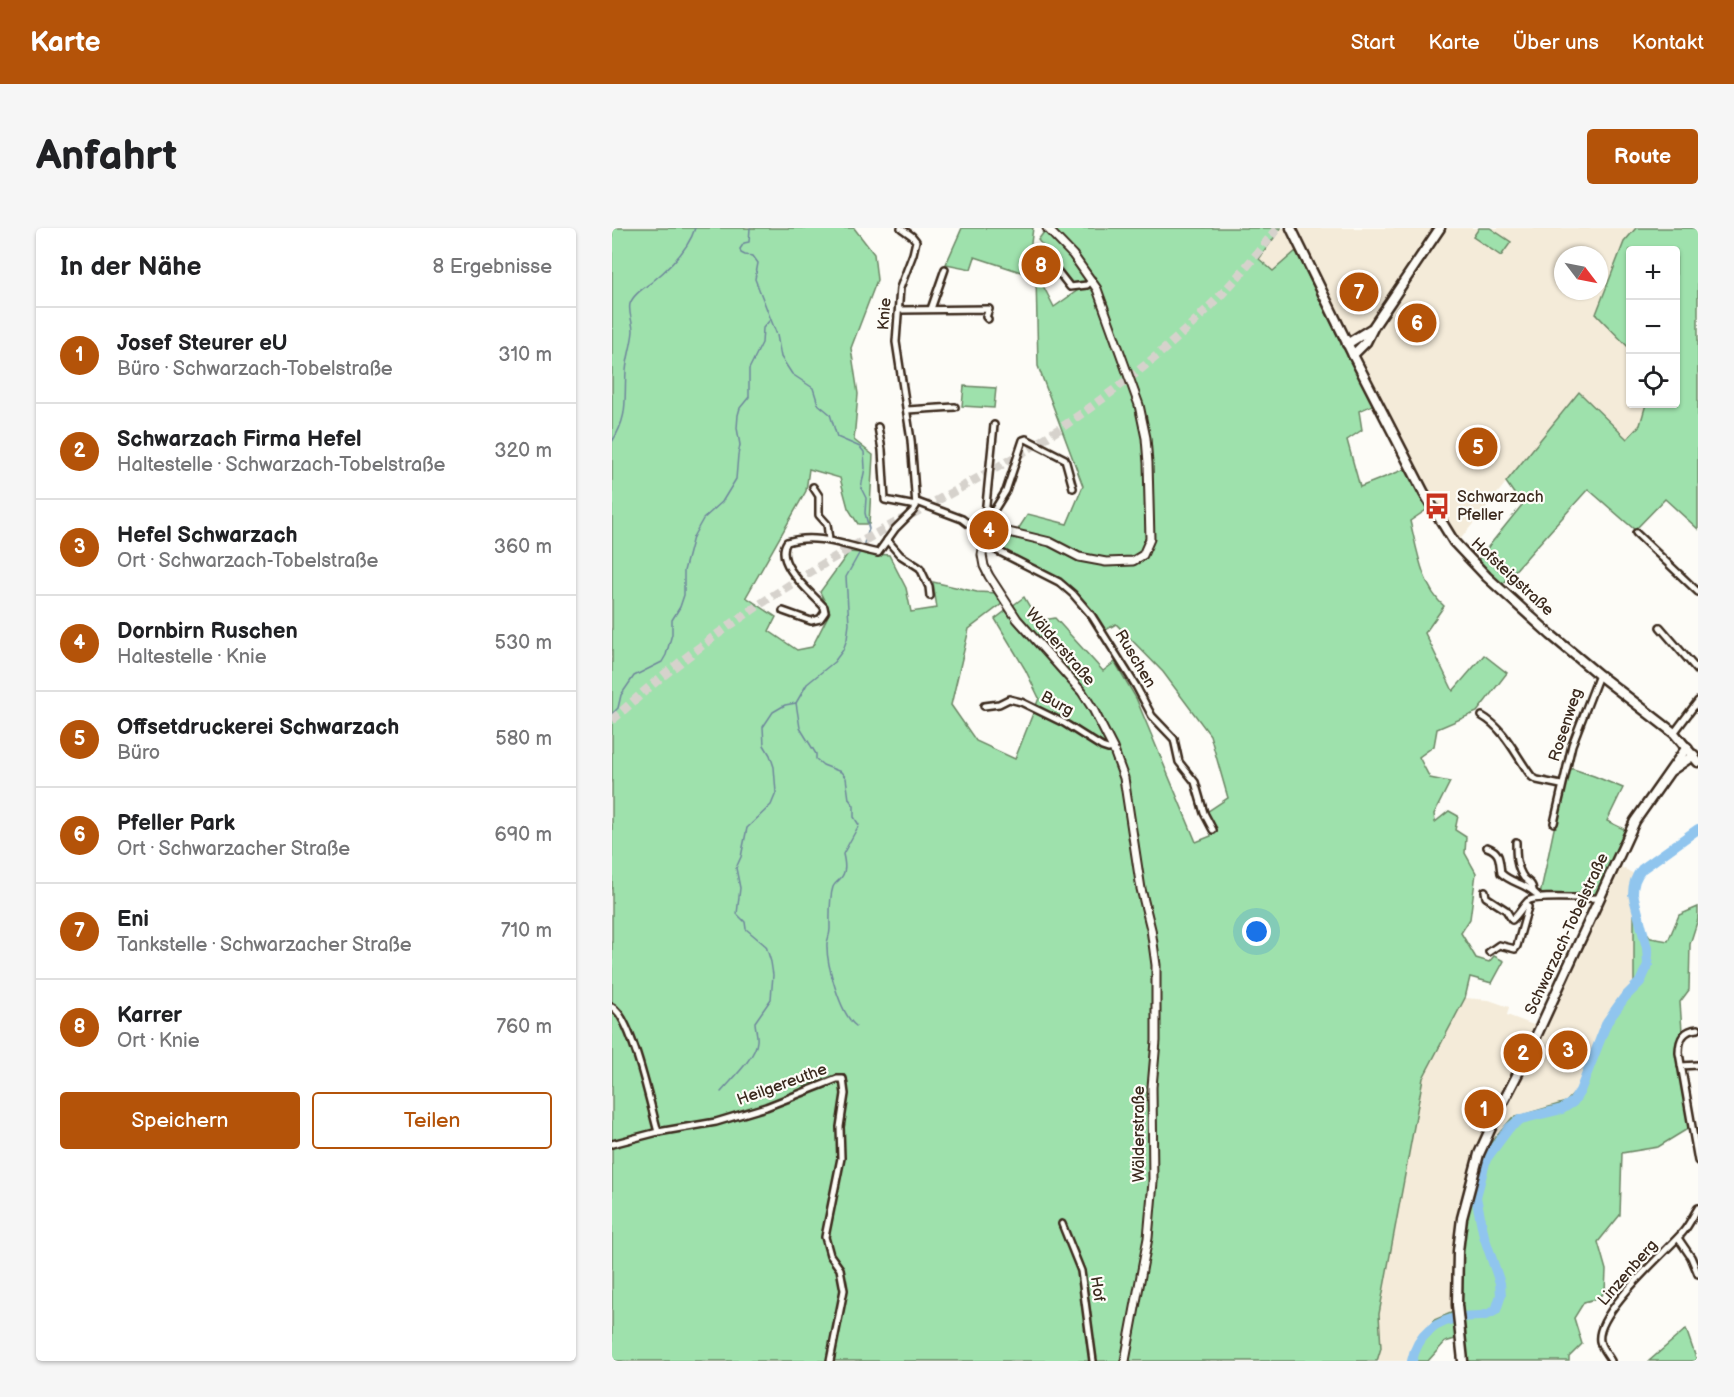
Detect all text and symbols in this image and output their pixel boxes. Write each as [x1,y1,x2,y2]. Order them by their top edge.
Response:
text: Karte [30,26,101,59]
text: Start [1351,30,1395,55]
text: Karte [1428,30,1480,55]
text: Über uns [1513,30,1599,55]
text: Kontakt [1632,30,1704,55]
button: Route [1587,129,1698,184]
text: Anfahrt [36,131,177,182]
pin: 8 [1022,243,1060,288]
north arrow [1554,246,1608,300]
map controls [1626,246,1680,408]
button: + [1626,246,1680,300]
text: In der Nähe [60,252,202,283]
text: 8 Ergebnisse [433,255,552,279]
pin: 7 [1340,270,1378,314]
street label: Knie [874,297,896,331]
pin: 6 [1398,300,1436,346]
button: − [1626,300,1680,354]
text: Josef Steurer eU [117,330,287,357]
text: 1 [75,343,84,367]
text: 310 m [498,343,552,367]
button: locate [1626,354,1680,408]
text: Büro · Schwarzach-Tobelstraße [117,357,393,381]
pin: 5 [1458,424,1498,470]
text: Schwarzach Firma Hefel [117,426,362,453]
text: 2 [74,439,85,463]
text: 320 m [494,439,552,463]
text: Haltestelle · Schwarzach-Tobelstraße [117,453,445,477]
place label: Schwarzach Pfeller [1457,488,1544,525]
bus stop icon: Schwarzach Pfeller [1422,491,1452,521]
pin: 4 [970,508,1009,552]
text: Hefel Schwarzach [117,522,298,549]
street label: Hofsteigstraße [1467,534,1558,620]
text: 3 [74,535,85,559]
text: 360 m [494,535,552,559]
text: Ort · Schwarzach-Tobelstraße [117,549,378,573]
street label: Wälderstraße [1021,604,1099,690]
text: Dornbirn Ruschen [117,618,298,645]
street label: Ruschen [1110,627,1160,691]
text: 4 [74,631,85,655]
text: 530 m [495,631,552,655]
text: Haltestelle · Knie [117,645,267,669]
street label: Rosenweg [1545,686,1587,764]
street label: Burg [1037,687,1077,721]
text: Offsetdruckerei Schwarzach [117,714,399,741]
text: 5 [74,727,85,751]
text: 580 m [495,727,552,751]
text: Büro [117,741,160,765]
text: Pfeller Park [117,810,235,837]
text: 6 [73,823,86,847]
text: 690 m [495,823,552,847]
text: Ort · Schwarzacher Straße [117,837,350,861]
street label: Schwarzach-Tobelstraße [1521,850,1613,1018]
text: Eni [117,906,149,933]
your location [1242,917,1271,946]
text: 7 [74,919,85,943]
text: 710 m [501,919,552,943]
text: Tankstelle · Schwarzacher Straße [117,933,412,957]
text: Karrer [117,1002,182,1029]
text: 8 [73,1015,86,1039]
text: 760 m [496,1015,552,1039]
pin: 3 [1548,1028,1588,1072]
text: Ort · Knie [117,1029,200,1053]
pin: 2 [1504,1030,1542,1076]
street label: Heilgereuthe [734,1060,830,1110]
street label: Wälderstraße [1130,1085,1149,1182]
pin: 1 [1464,1086,1504,1132]
button: Speichern [60,1092,300,1149]
button: Teilen [312,1092,552,1149]
street label: Linzenberg [1594,1236,1662,1310]
street label: Hof [1086,1275,1108,1303]

